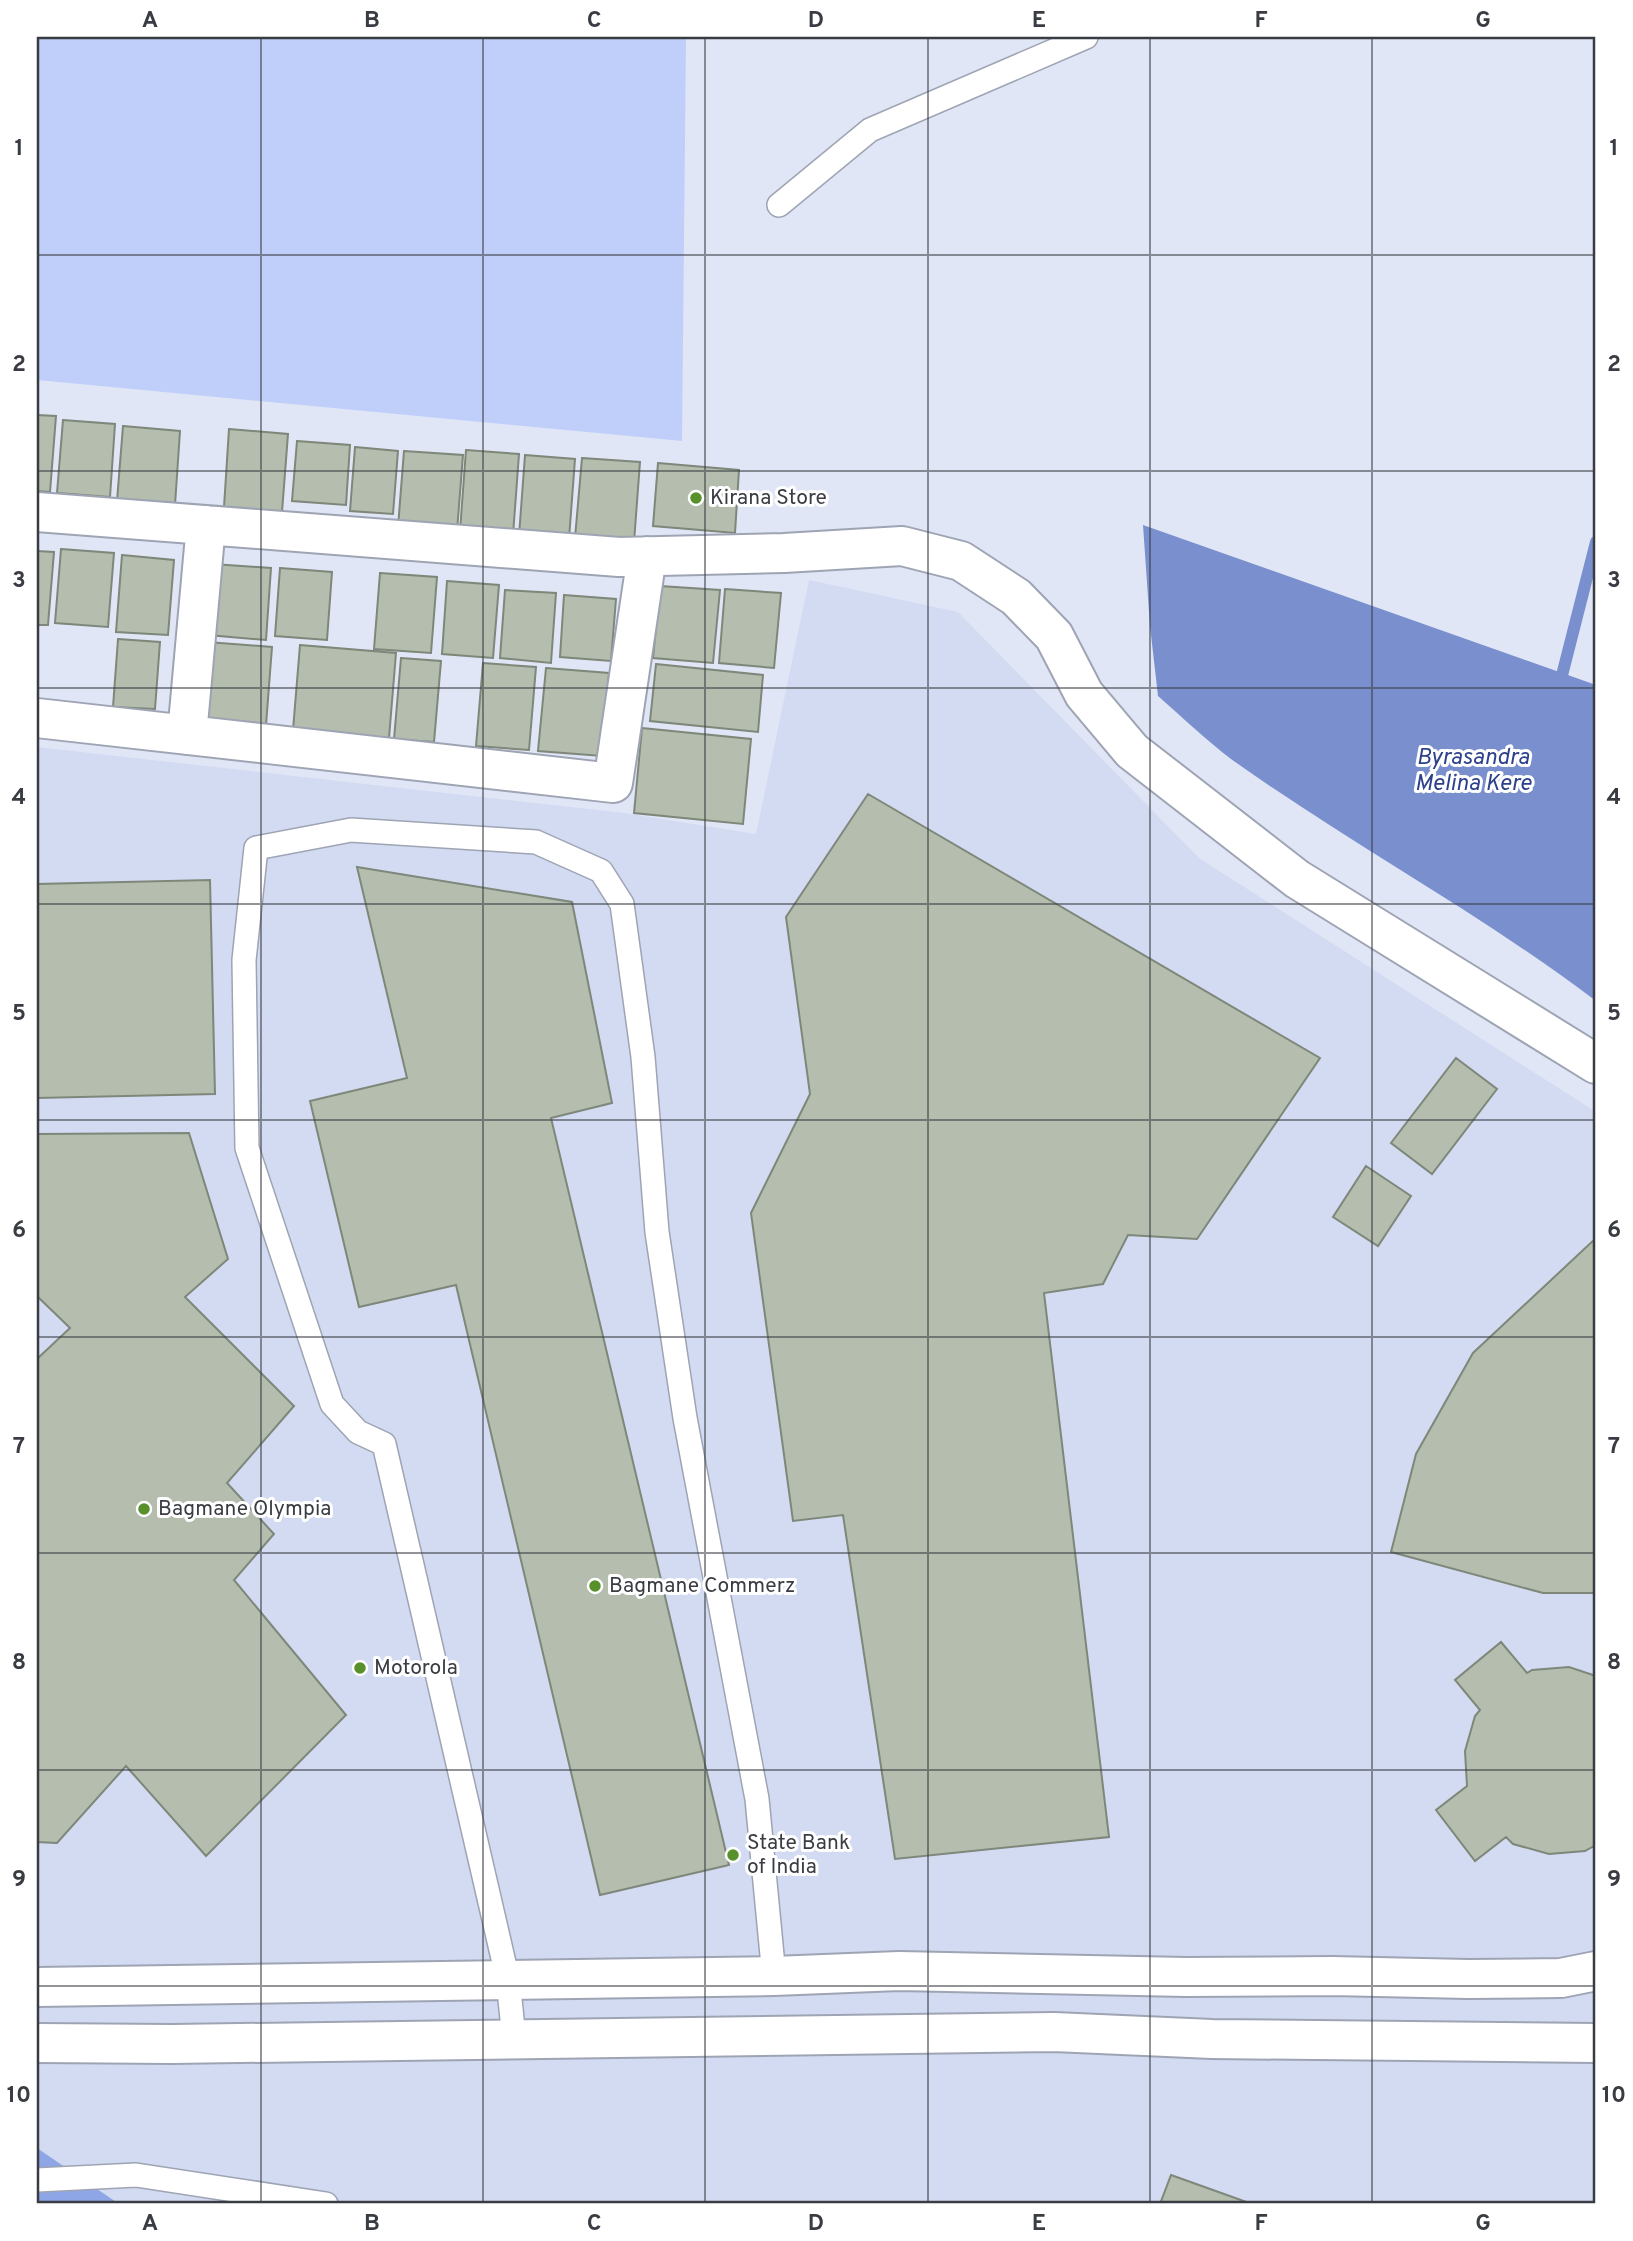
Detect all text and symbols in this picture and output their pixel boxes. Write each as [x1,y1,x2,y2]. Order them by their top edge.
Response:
text: A [142,7,158,36]
text: B [364,7,380,36]
text: C [587,7,601,36]
text: D [808,7,824,36]
text: E [1032,7,1046,36]
text: F [1254,7,1268,36]
text: G [1475,7,1491,36]
text: 1 [14,135,24,164]
text: 1 [1609,135,1619,164]
text: 2 [12,351,26,380]
text: 2 [1607,351,1621,380]
place label: Kirana Store [710,485,827,512]
marker: Kirana Store [688,490,704,506]
text: 3 [12,567,26,596]
text: 3 [1607,567,1621,596]
water label: Byrasandra Melina Kere [1415,744,1532,799]
text: 4 [12,784,26,813]
text: 4 [1607,784,1621,813]
text: 5 [12,1000,26,1029]
text: 5 [1607,1000,1621,1029]
text: 6 [12,1217,26,1246]
text: 6 [1607,1217,1621,1246]
text: 7 [13,1433,25,1462]
text: 7 [1608,1433,1620,1462]
place label: Bagmane Olympia [158,1496,331,1523]
marker: Bagmane Olympia [136,1501,152,1517]
place label: Bagmane Commerz [609,1573,795,1600]
marker: Bagmane Commerz [587,1578,603,1594]
text: 8 [12,1649,26,1678]
text: 8 [1607,1649,1621,1678]
place label: Motorola [374,1655,458,1682]
marker: Motorola [352,1660,368,1676]
place label: State Bank of India [747,1830,850,1881]
marker: State Bank of India [725,1847,741,1863]
text: 9 [12,1866,26,1895]
text: 9 [1607,1866,1621,1895]
text: 10 [7,2082,31,2111]
text: 10 [1602,2082,1626,2111]
text: A [142,2210,158,2239]
text: B [364,2210,380,2239]
text: C [587,2210,601,2239]
text: D [808,2210,824,2239]
text: E [1032,2210,1046,2239]
text: F [1254,2210,1268,2239]
text: G [1475,2210,1491,2239]

